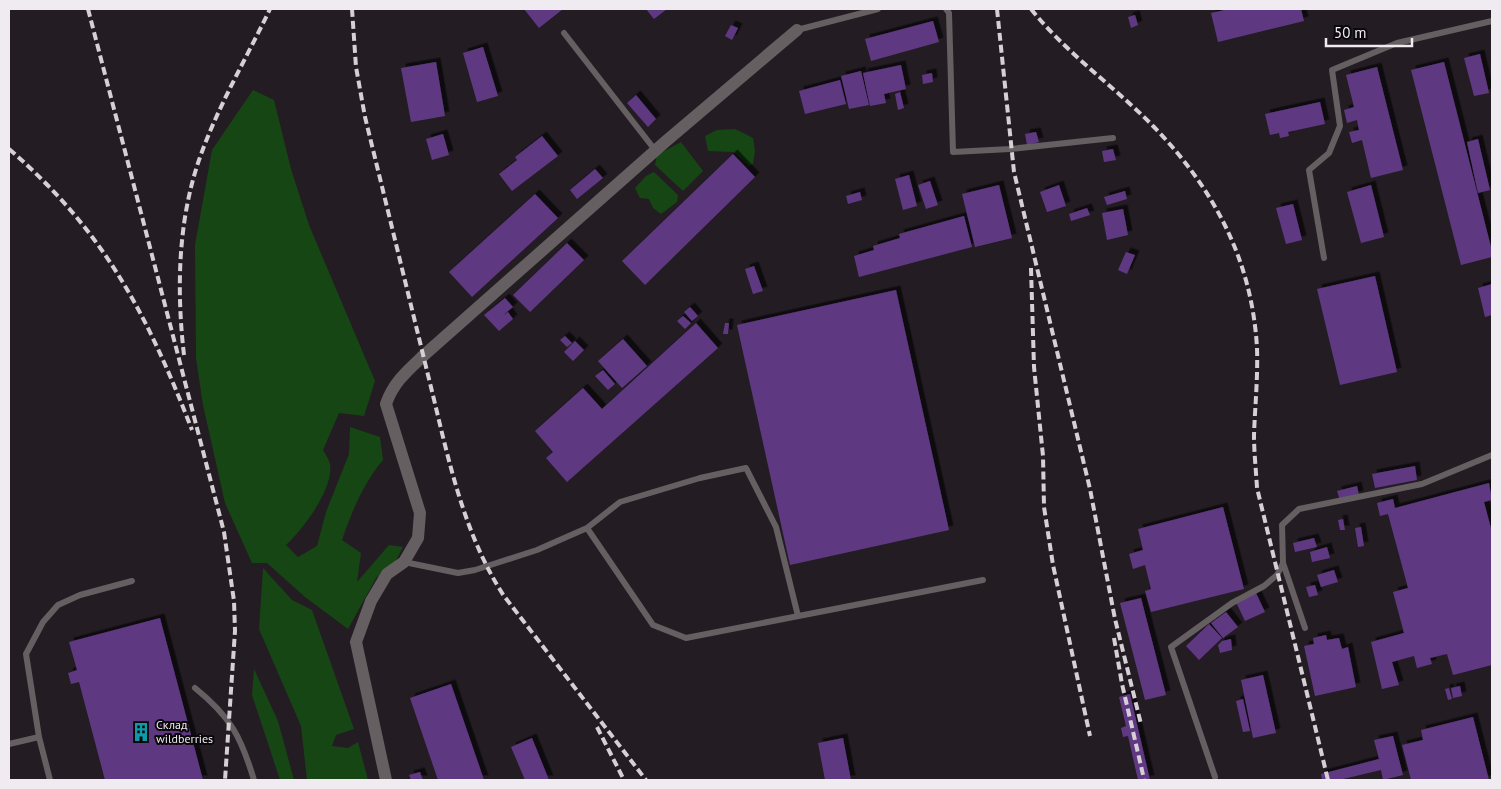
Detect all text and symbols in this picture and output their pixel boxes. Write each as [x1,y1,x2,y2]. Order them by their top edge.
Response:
scale bar [1326,15,1412,47]
text: 50 m [1334,23,1367,42]
place label: Склад wildberries [156,717,213,746]
building icon: Склад wildberries [130,721,152,743]

